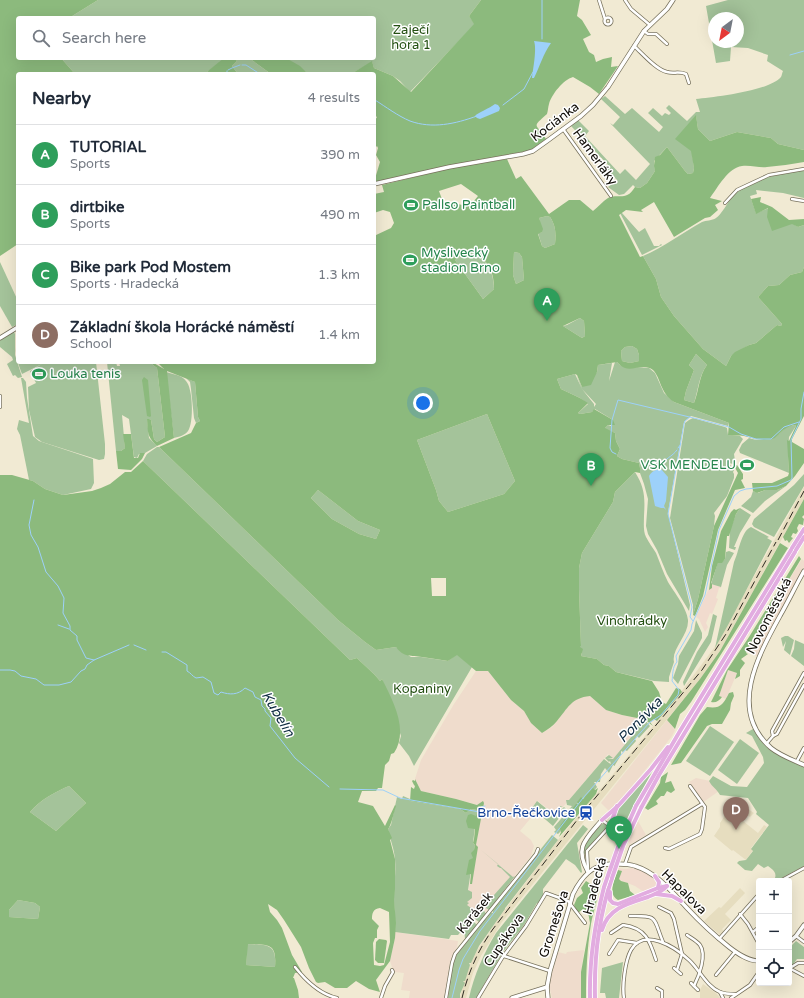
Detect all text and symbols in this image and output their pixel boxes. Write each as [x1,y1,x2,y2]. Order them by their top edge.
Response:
north arrow [708,12,744,48]
search box [16,16,376,60]
park label: Zaječí hora 1 [391,22,431,53]
icon: search [30,27,52,49]
text: Search here [62,29,146,47]
text: Nearby [32,88,91,109]
text: 4 results [308,90,360,106]
street label: Kociánka [528,99,582,145]
street label: Hamerláky [569,126,621,188]
text: TUTORIAL [70,138,146,156]
text: A [40,147,50,163]
text: 390 m [320,147,360,163]
text: Sports [70,156,110,172]
sports icon: Pallso Paintball [403,197,419,213]
place label: Pallso Paintball [422,197,515,213]
text: dirtbike [70,198,124,216]
text: B [40,207,50,223]
text: 490 m [320,207,360,223]
text: Sports [70,216,110,232]
place label: Myslivecký stadion Brno [421,245,500,276]
sports icon: Myslivecký stadion Brno [402,252,418,268]
text: Bike park Pod Mostem [70,258,231,276]
text: C [40,267,50,283]
text: 1.3 km [318,267,360,283]
text: Sports · Hradecká [70,276,179,292]
pin: A [534,288,560,321]
text: Základní škola Horácké náměstí [70,318,294,336]
text: D [40,327,50,343]
text: 1.4 km [318,327,360,343]
text: School [70,336,112,352]
sports icon: Louka tenis [31,366,47,382]
place label: Louka tenis [50,366,121,382]
your location [413,393,433,413]
pin: B [578,453,604,486]
place label: VSK MENDELU [641,457,736,473]
sports icon: VSK MENDELU [739,457,755,473]
street label: Novoměstská [743,575,795,657]
park label: Vinohrádky [597,613,667,629]
park label: Kopaniny [393,681,451,697]
water label: Kubelín [258,688,298,740]
water label: Ponávka [614,693,667,746]
pin: D [723,797,749,830]
place label: Brno-Řečkovice [477,805,575,821]
station icon: Brno-Řečkovice [578,805,594,821]
pin: C [606,816,632,849]
street label: Hradecká [580,856,610,916]
street label: Hapalova [658,866,710,918]
map controls [756,878,792,986]
button: + [756,878,792,914]
street label: Gromešova [536,888,572,960]
street label: Karásek [453,889,497,937]
street label: Cupákova [480,910,528,970]
button: − [756,914,792,950]
button: locate [756,950,792,986]

